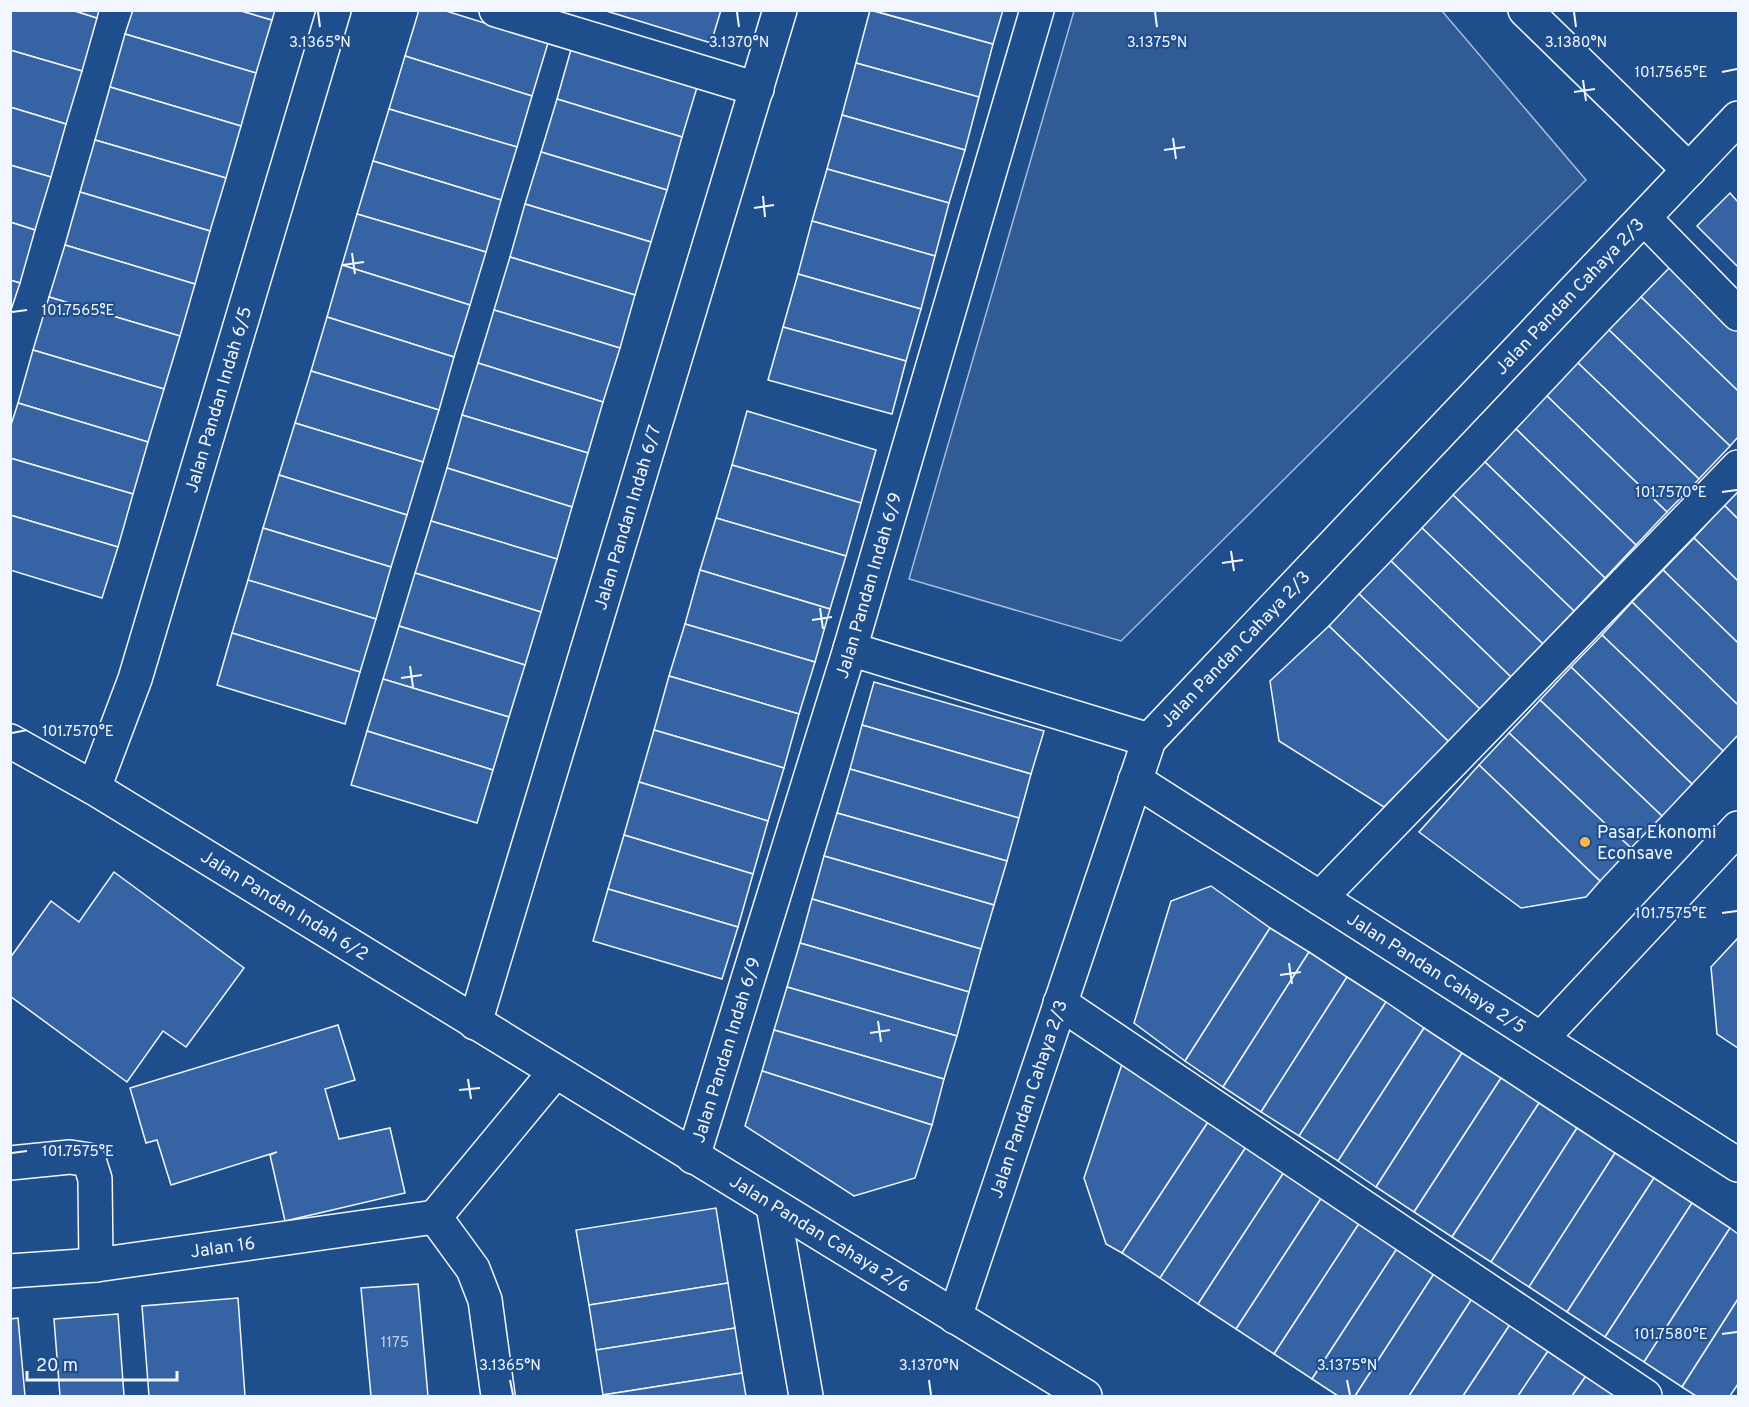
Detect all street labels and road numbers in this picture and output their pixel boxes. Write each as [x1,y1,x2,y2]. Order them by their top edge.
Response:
street label: Jalan Pandan Cahaya 2/3 [1491,214,1650,381]
street label: Jalan Pandan Indah 6/5 [181,304,258,496]
street label: Jalan Pandan Indah 6/7 [590,423,667,613]
street label: Jalan Pandan Indah 6/9 [832,490,908,682]
street label: Jalan Pandan Cahaya 2/3 [1156,567,1316,733]
street label: Jalan Pandan Indah 6/2 [195,846,372,967]
street label: Jalan Pandan Cahaya 2/5 [1342,908,1530,1040]
street label: Jalan Pandan Indah 6/9 [688,955,767,1146]
street label: Jalan Pandan Cahaya 2/3 [986,997,1074,1202]
street label: Jalan Pandan Cahaya 2/6 [725,1171,914,1299]
street label: Jalan 16 [189,1233,257,1265]

